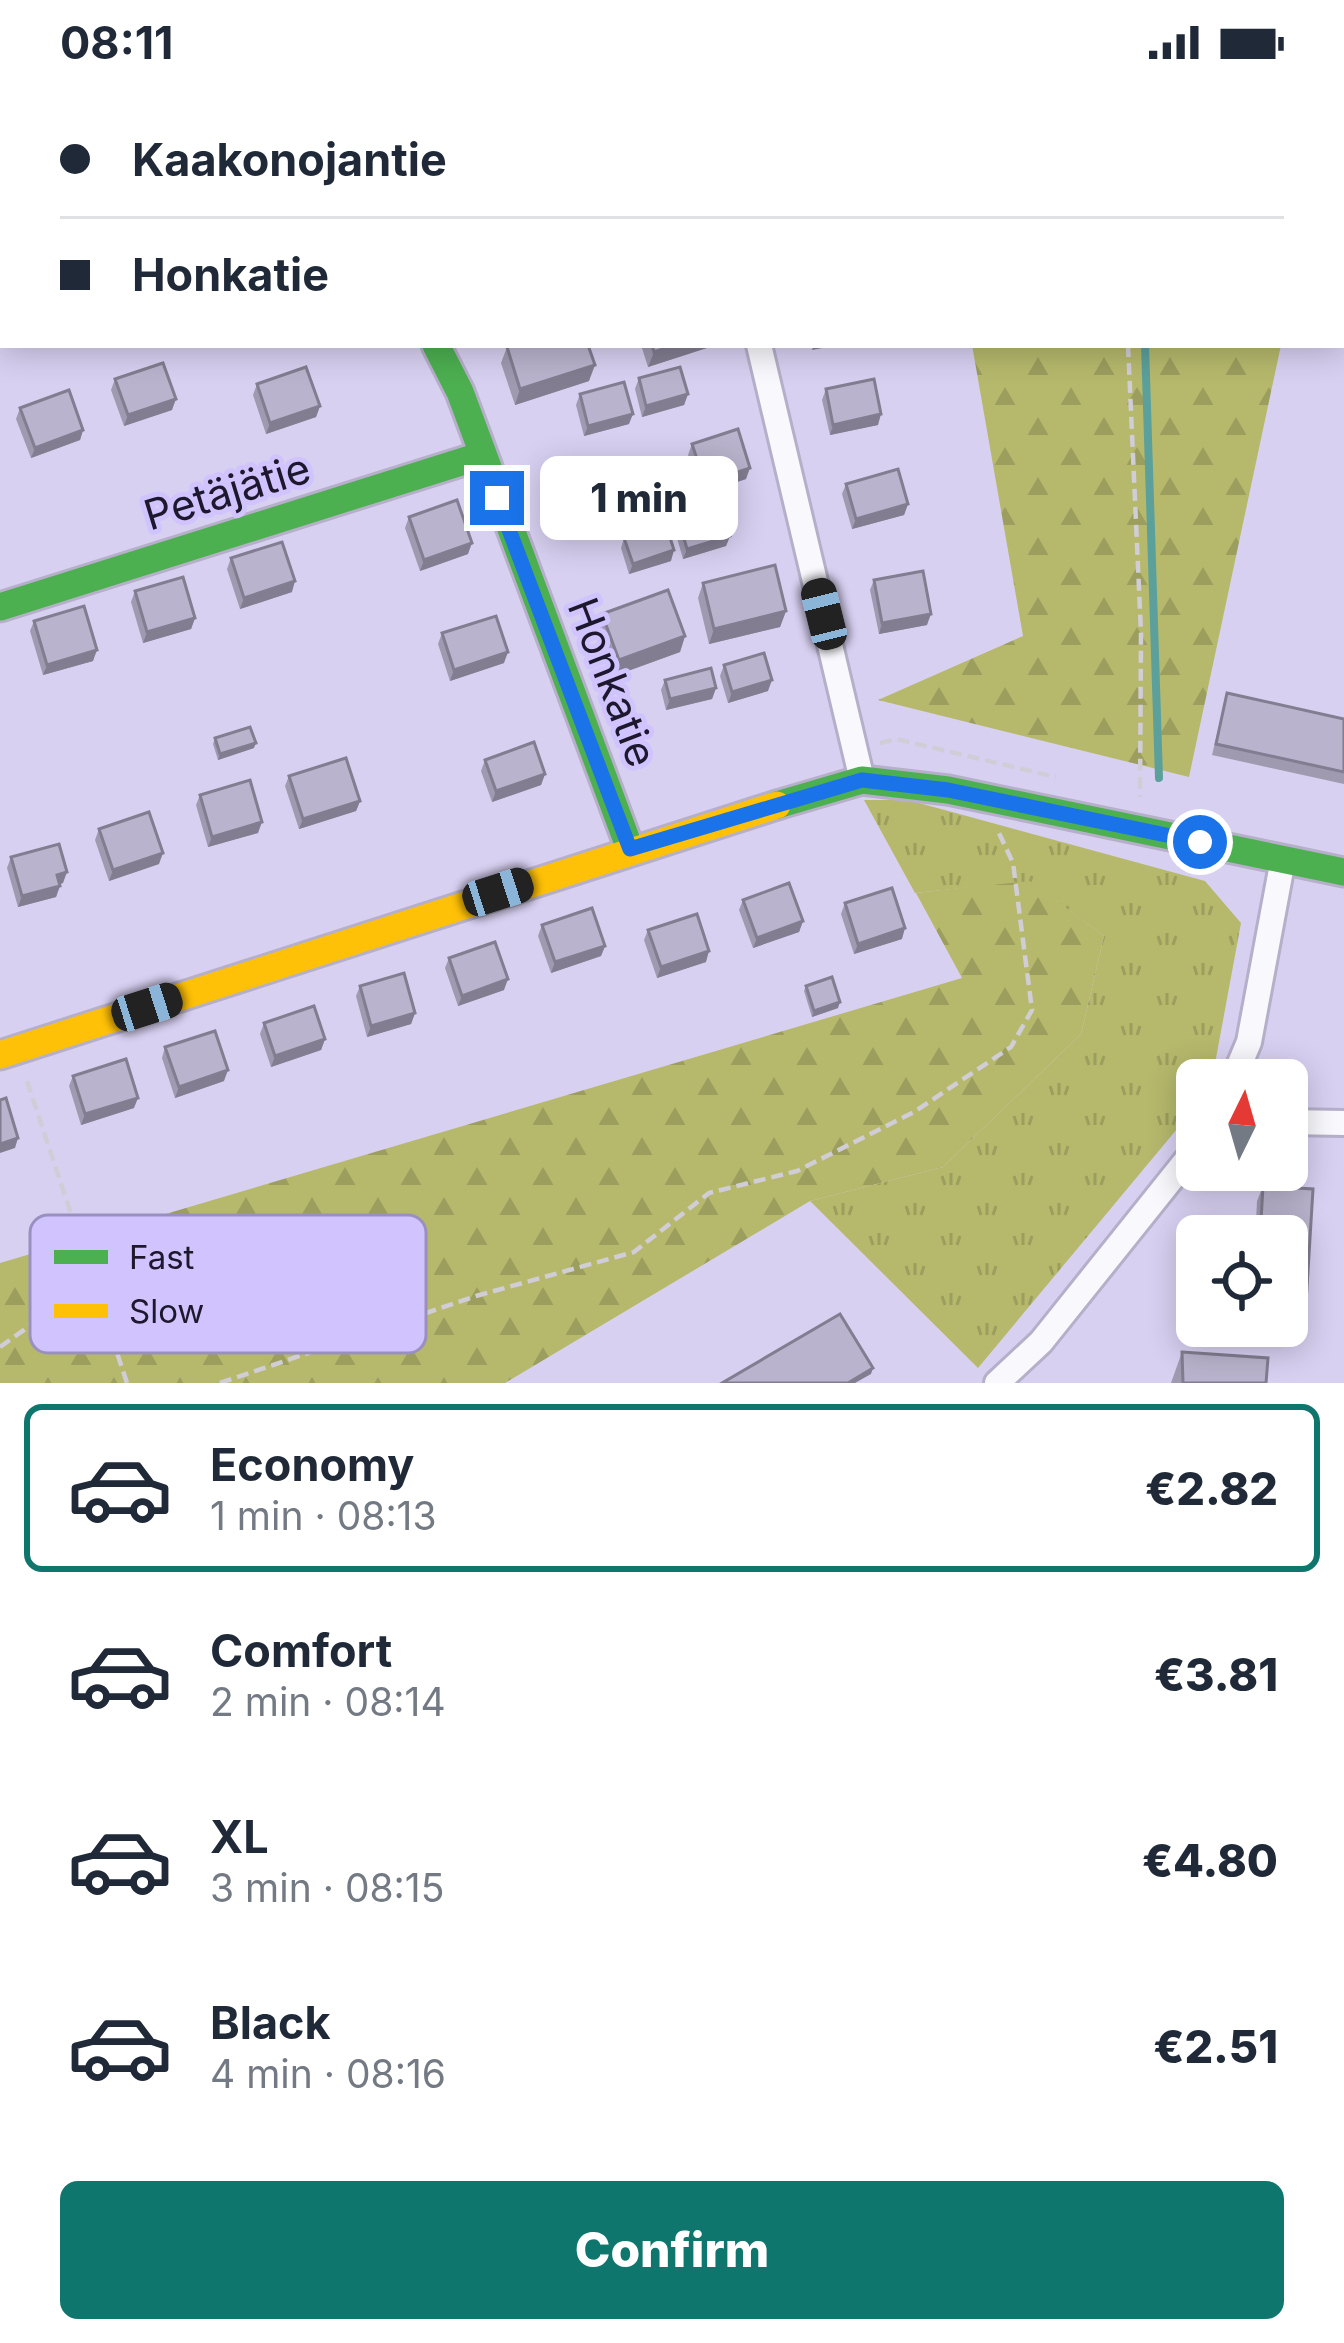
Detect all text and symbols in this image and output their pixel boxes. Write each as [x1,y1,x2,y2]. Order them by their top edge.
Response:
text: 08:11 [60,15,173,70]
text: Kaakonojantie [132,132,447,187]
text: Honkatie [132,247,329,302]
street label: Petäjätie [138,442,316,540]
callout: 1 min [539,456,737,540]
route end [470,471,524,525]
text: 1 min [590,474,688,521]
car [798,575,850,653]
street label: Honkatie [558,591,668,773]
route start [1173,815,1227,869]
car [458,864,538,920]
car [107,979,187,1035]
north arrow [1176,1059,1308,1191]
map controls [1176,1059,1308,1347]
legend [30,1215,426,1353]
button: locate [1176,1215,1308,1347]
text: Fast [129,1237,195,1277]
text: Slow [129,1291,204,1331]
icon: car [66,1434,174,1542]
text: Economy [210,1437,414,1492]
text: €2.82 [1145,1461,1278,1516]
text: 1 min · 08:13 [210,1492,437,1539]
icon: car [66,1620,174,1728]
text: Comfort [210,1623,392,1678]
text: €3.81 [1154,1647,1278,1702]
text: 2 min · 08:14 [210,1678,446,1725]
icon: car [66,1806,174,1914]
text: XL [210,1809,269,1864]
text: €4.80 [1142,1833,1278,1888]
text: 3 min · 08:15 [210,1864,444,1911]
icon: car [66,1992,174,2100]
text: Black [210,1995,331,2050]
text: €2.51 [1153,2019,1278,2074]
text: 4 min · 08:16 [210,2050,446,2097]
button: Confirm [60,2181,1284,2319]

